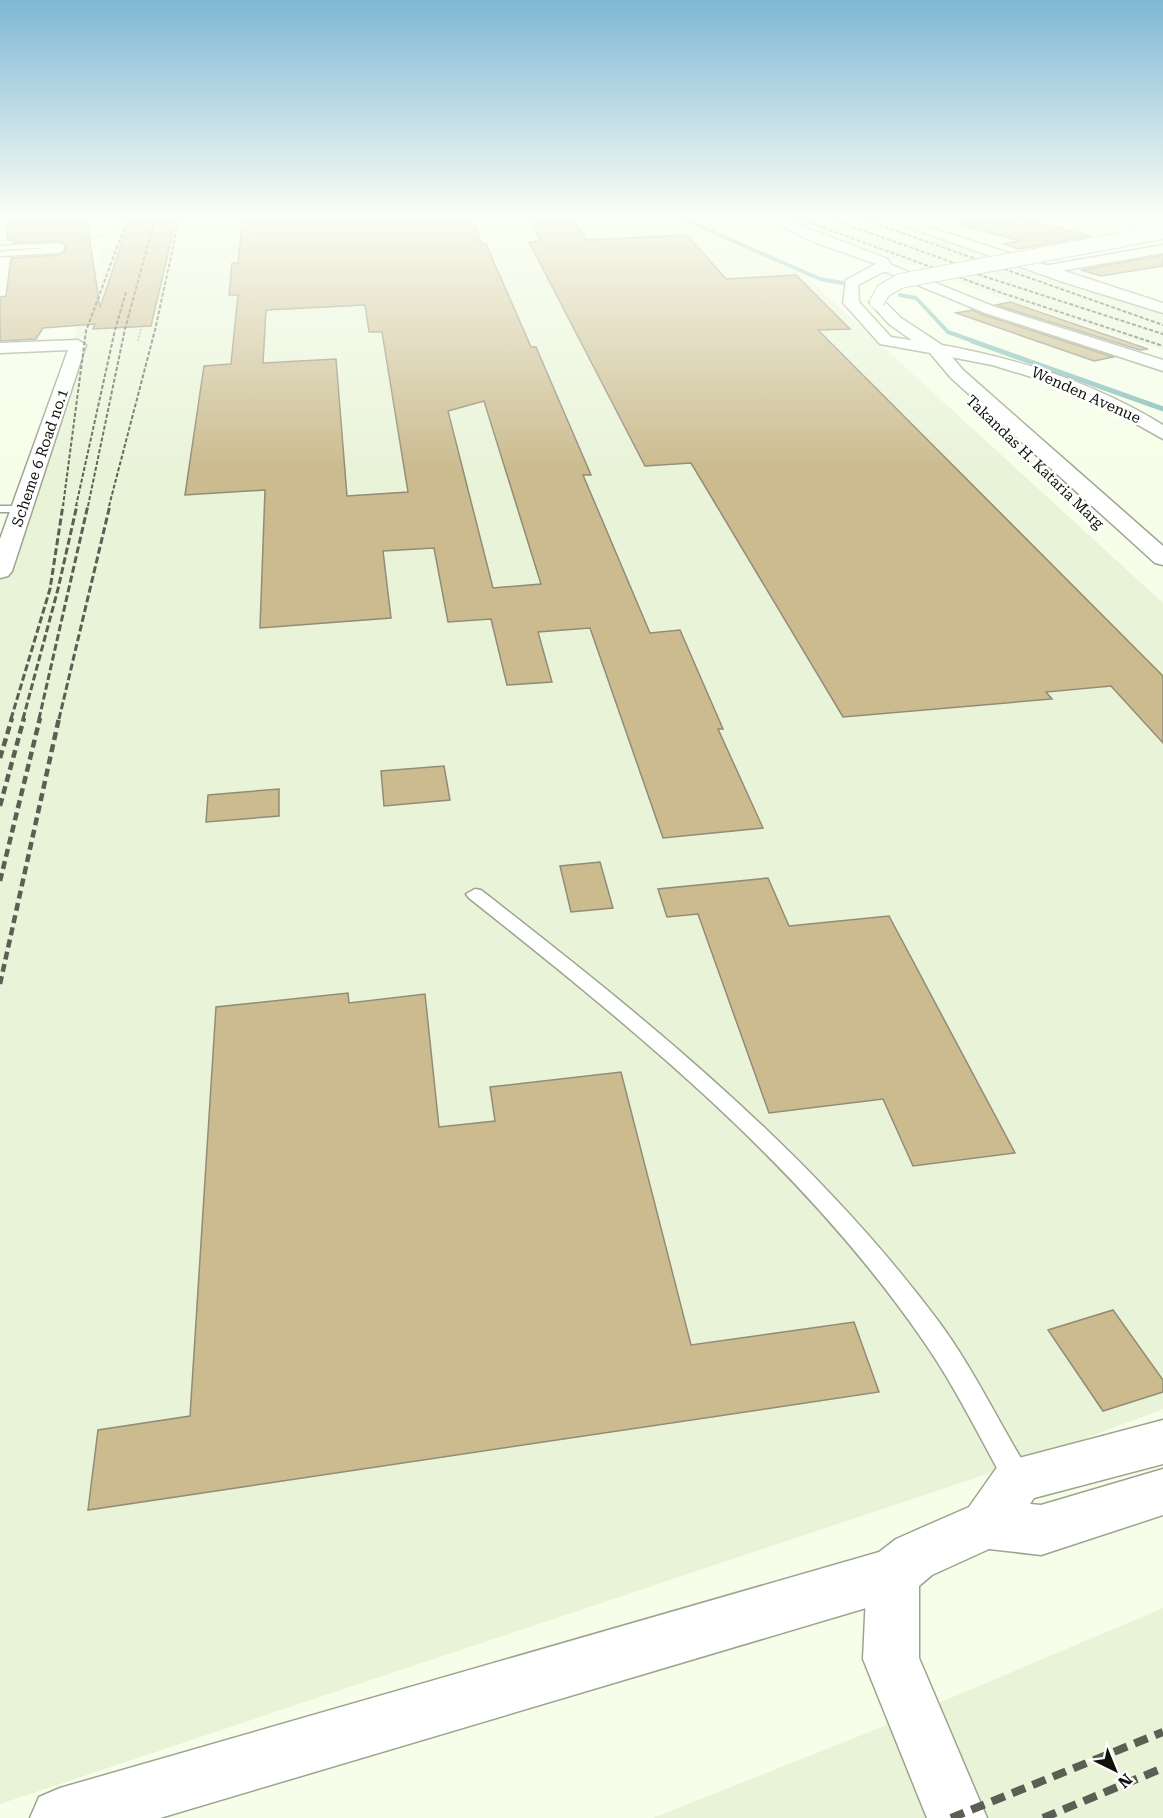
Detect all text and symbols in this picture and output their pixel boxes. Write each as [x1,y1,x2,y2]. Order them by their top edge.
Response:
street label: Wenden Avenue [1029,363,1143,427]
street label: Scheme 6 Road no.1 [8,387,72,529]
street label: Takandas H. Kataria Marg [962,391,1108,533]
north arrow [1085,1740,1145,1800]
text: N [1114,1769,1136,1792]

